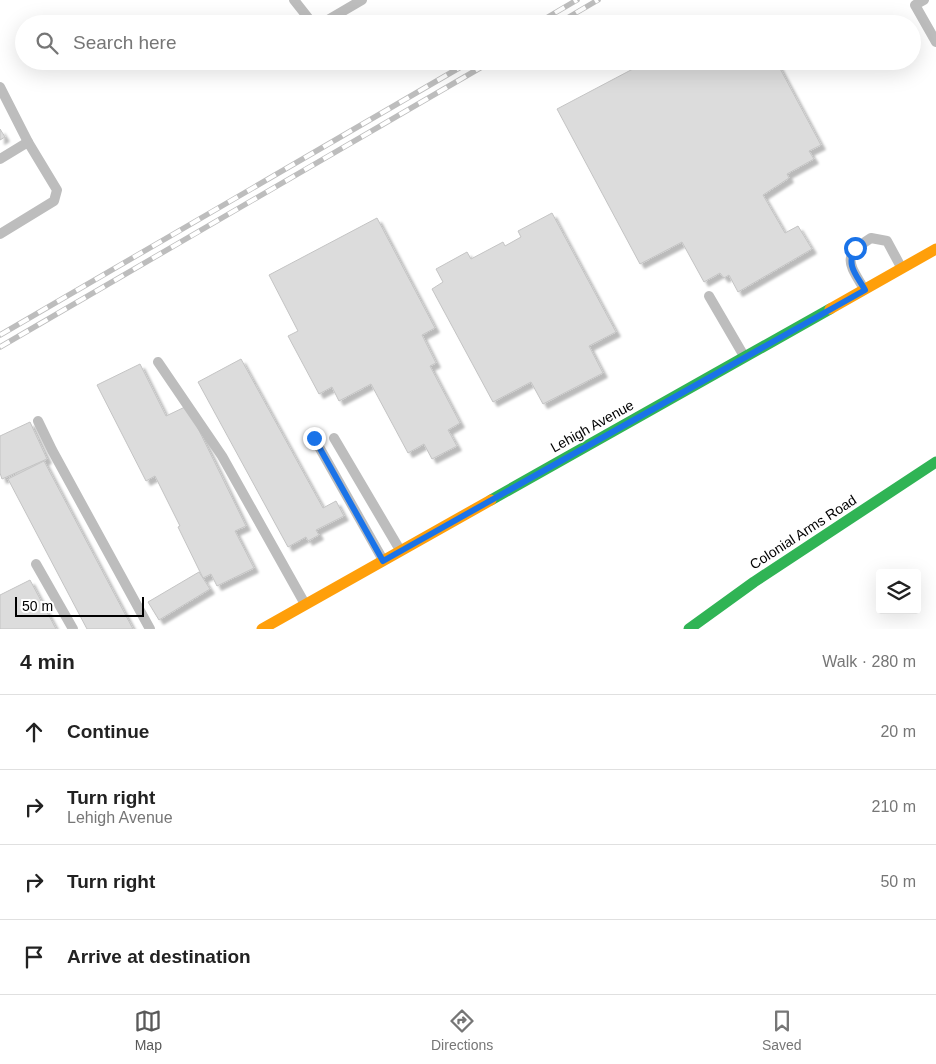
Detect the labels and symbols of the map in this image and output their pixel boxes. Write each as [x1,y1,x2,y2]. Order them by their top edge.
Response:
route start [844,237,867,260]
street label: Lehigh Avenue [548,397,636,455]
route end [303,427,326,450]
street label: Colonial Arms Road [747,492,859,572]
scale bar [15,594,144,617]

